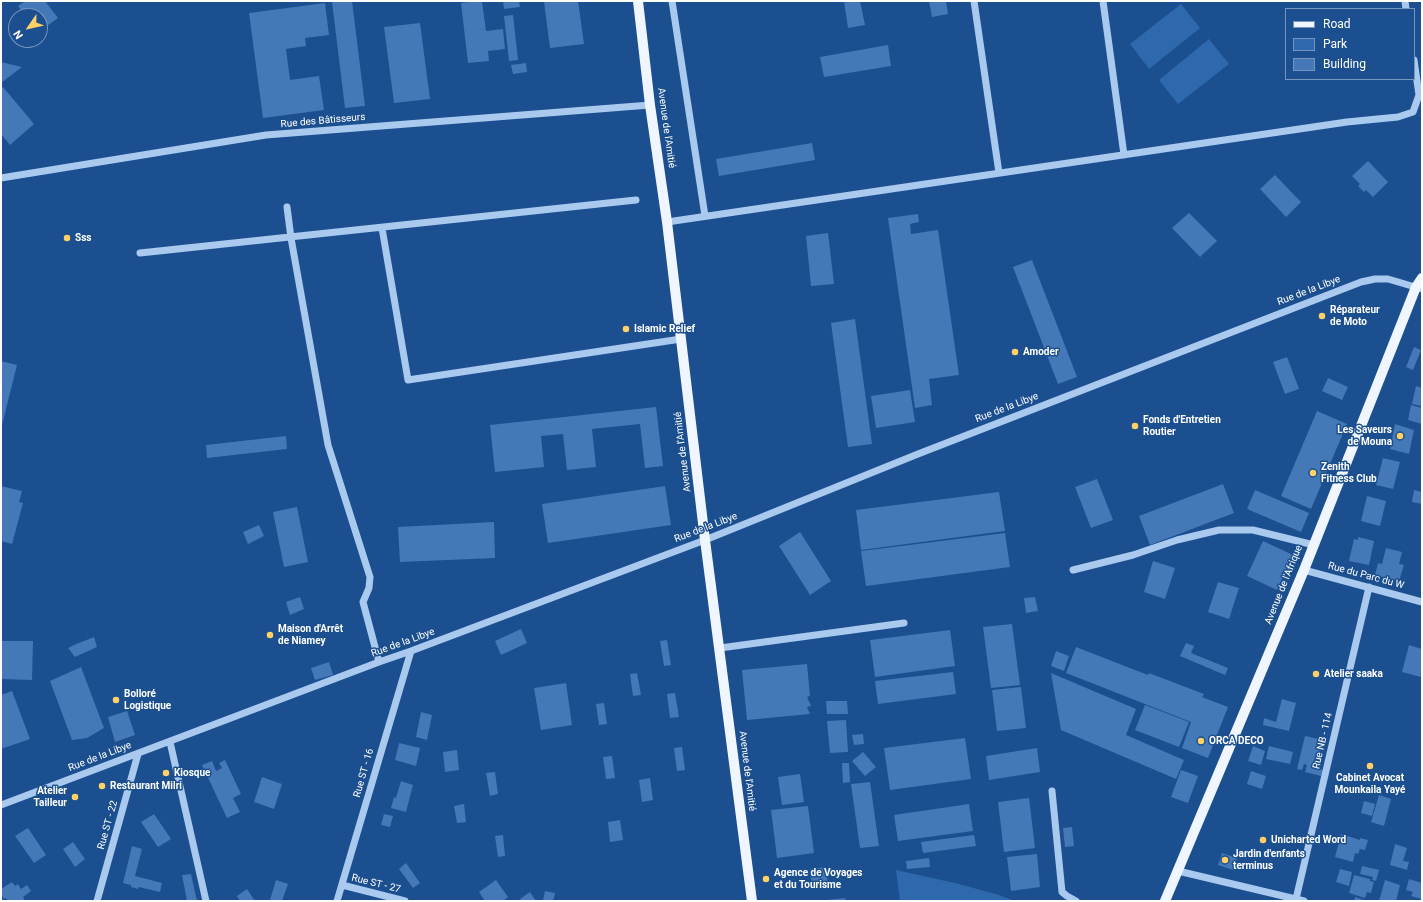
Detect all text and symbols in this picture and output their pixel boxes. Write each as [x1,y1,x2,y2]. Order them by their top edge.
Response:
north arrow [8,8,48,48]
legend [1285,8,1415,80]
text: Road [1323,17,1351,31]
text: N [11,28,26,41]
text: Park [1323,37,1347,51]
text: Building [1323,57,1366,71]
street label: Avenue de l'Amitié [654,87,678,169]
street label: Rue des Bâtisseurs [280,111,366,131]
place label: Sss [75,232,91,244]
marker: Sss [62,233,72,243]
street label: Rue de la Libye [1276,273,1342,309]
place label: Réparateur de Moto [1330,304,1380,328]
marker: Réparateur de Moto [1317,311,1327,321]
place label: Islamic Relief [634,323,695,335]
marker: Islamic Relief [621,324,631,334]
place label: Amoder [1023,346,1059,358]
marker: Amoder [1010,347,1020,357]
street label: Rue de la Libye [974,390,1040,426]
street label: Avenue de l'Amitié [672,411,694,493]
place label: Fonds d'Entretien Routier [1143,414,1221,438]
marker: Fonds d'Entretien Routier [1130,421,1140,431]
place label: Les Saveurs de Mouna [1337,424,1392,448]
marker: Les Saveurs de Mouna [1395,431,1405,441]
place label: Zenith Fitness Club [1321,461,1377,484]
marker: Zenith Fitness Club [1308,468,1318,478]
street label: Rue de la Libye [673,510,739,546]
street label: Avenue de l'Afrique [1263,544,1305,626]
street label: Rue du Parc du W [1327,560,1405,592]
place label: Maison d'Arrêt de Niamey [278,623,343,646]
street label: Rue de la Libye [370,626,436,660]
marker: Maison d'Arrêt de Niamey [265,630,275,640]
place label: Atelier saaka [1324,668,1383,680]
marker: Atelier saaka [1311,669,1321,679]
place label: Bolloré Logistique [124,688,171,712]
marker: Bolloré Logistique [111,695,121,705]
street label: Rue NB - 114 [1311,712,1335,770]
street label: Avenue de l'Amitié [736,730,758,812]
place label: ORCA DECO [1209,735,1264,747]
marker: ORCA DECO [1196,736,1206,746]
street label: Rue de la Libye [67,739,133,775]
street label: Rue ST - 16 [351,747,377,799]
marker: Cabinet Avocat Mounkaila Yayé [1365,761,1375,771]
place label: Kiosque [174,767,210,779]
marker: Kiosque [161,768,171,778]
place label: Cabinet Avocat Mounkaila Yayé [1335,772,1405,796]
place label: Restaurant Milri [110,780,182,792]
marker: Restaurant Milri [97,781,107,791]
place label: Atelier Tailleur [34,785,67,808]
marker: Atelier Tailleur [70,792,80,802]
street label: Rue ST - 22 [95,799,121,851]
place label: Unicharted Word [1271,834,1346,846]
marker: Unicharted Word [1258,835,1268,845]
place label: Jardin d'enfants terminus [1233,848,1305,872]
marker: Jardin d'enfants terminus [1220,855,1230,865]
place label: Agence de Voyages et du Tourisme [774,867,862,890]
street label: Rue ST - 27 [350,872,402,896]
marker: Agence de Voyages et du Tourisme [761,874,771,884]

